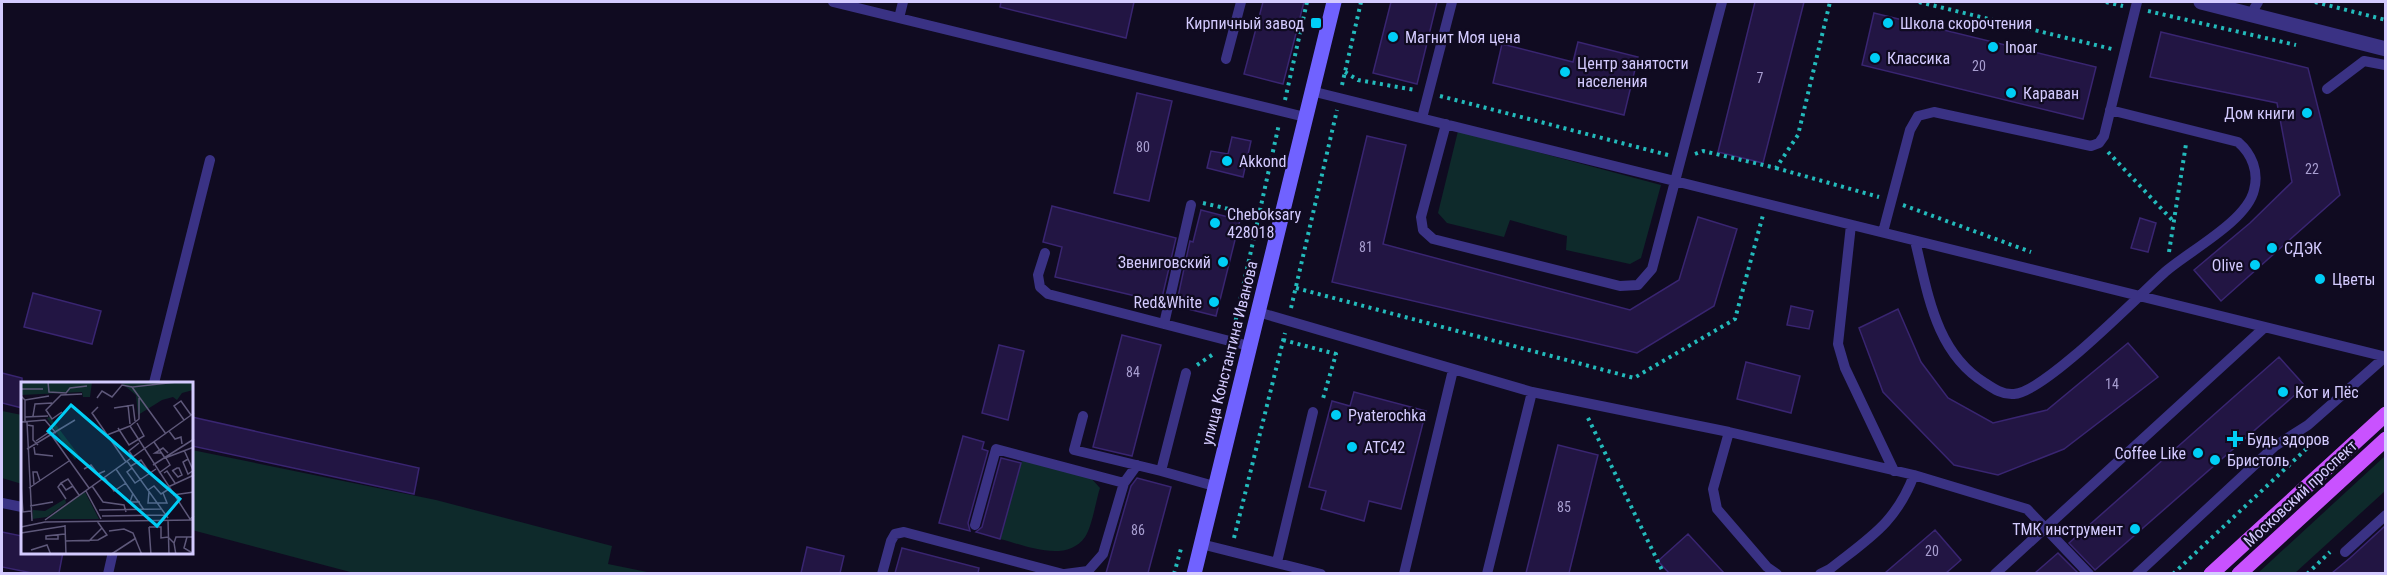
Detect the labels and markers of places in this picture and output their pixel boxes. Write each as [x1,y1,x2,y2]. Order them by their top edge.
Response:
place label: Кирпичный завод [1185,14,1304,33]
place label: Школа скорочтения [1900,14,2032,33]
marker: Кирпичный завод [1309,16,1323,30]
marker: Школа скорочтения [1881,16,1895,30]
place label: Магнит Моя цена [1405,28,1521,47]
marker: Магнит Моя цена [1386,30,1400,44]
place label: Inoar [2005,38,2037,57]
marker: Inoar [1986,40,2000,54]
place label: Классика [1887,49,1950,68]
marker: Классика [1868,51,1882,65]
place label: Центр занятости населения [1577,54,1689,91]
marker: Центр занятости населения [1558,65,1572,79]
place label: Караван [2023,84,2079,103]
marker: Караван [2004,86,2018,100]
place label: Дом книги [2224,104,2295,123]
marker: Дом книги [2300,106,2314,120]
place label: Akkond [1239,152,1286,171]
marker: Akkond [1220,154,1234,168]
place label: Cheboksary 428018 [1227,205,1301,242]
marker: Cheboksary 428018 [1208,216,1222,230]
place label: СДЭК [2284,239,2322,258]
marker: СДЭК [2265,241,2279,255]
place label: Звениговский [1118,253,1211,272]
marker: Звениговский [1216,255,1230,269]
place label: Olive [2212,256,2243,275]
marker: Olive [2248,258,2262,272]
place label: Цветы [2332,270,2375,289]
marker: Цветы [2313,272,2327,286]
place label: Red&White [1134,293,1202,312]
marker: Red&White [1207,295,1221,309]
place label: Кот и Пёс [2295,383,2359,402]
marker: Кот и Пёс [2276,385,2290,399]
place label: Pyaterochka [1348,406,1426,425]
marker: Pyaterochka [1329,408,1343,422]
place label: Будь здоров [2247,430,2330,449]
marker: Будь здоров [2228,432,2242,446]
place label: АТС42 [1364,438,1405,457]
marker: АТС42 [1345,440,1359,454]
place label: Coffee Like [2114,444,2186,463]
marker: Coffee Like [2191,446,2205,460]
place label: Бристоль [2227,451,2289,470]
marker: Бристоль [2208,453,2222,467]
place label: ТМК инструмент [2012,520,2123,539]
marker: ТМК инструмент [2128,522,2142,536]

